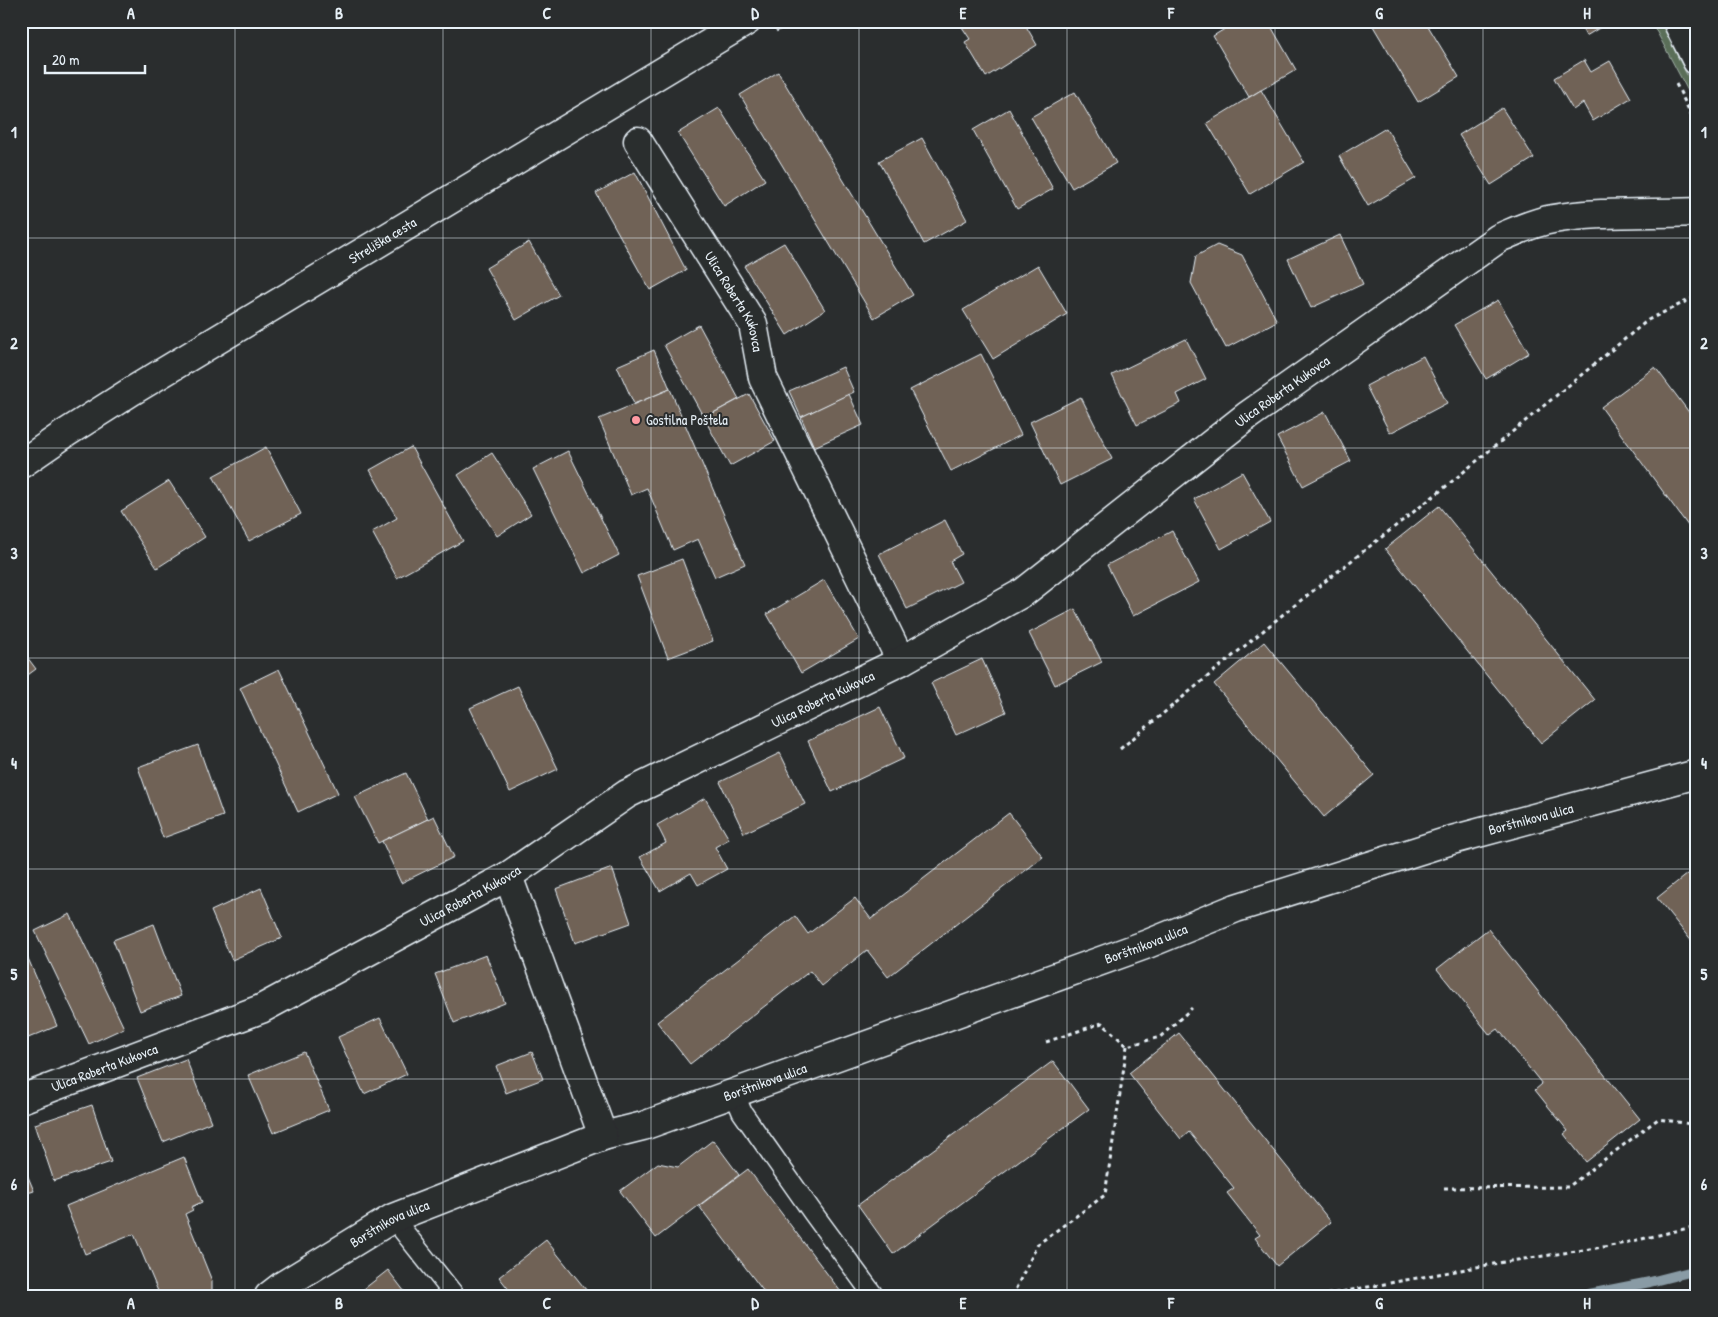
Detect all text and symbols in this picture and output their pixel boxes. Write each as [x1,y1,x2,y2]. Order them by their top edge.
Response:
text: A [127,2,135,24]
text: B [335,2,343,24]
text: C [543,2,552,24]
text: D [751,2,759,24]
text: E [959,2,967,24]
text: F [1167,2,1175,24]
text: G [1375,2,1383,24]
text: H [1583,2,1591,24]
scale bar [45,42,145,74]
text: 20 m [52,49,79,70]
text: 1 [11,121,17,143]
text: 1 [1701,121,1707,143]
street label: Streliška cesta [345,212,420,268]
street label: Ulica Roberta Kukovca [701,247,768,354]
text: 2 [10,332,18,354]
text: 2 [1700,332,1708,354]
street label: Ulica Roberta Kukovca [1231,350,1333,431]
place label: Gostilna Poštela [646,410,728,429]
marker: Gostilna Poštela [630,414,642,426]
text: 3 [10,542,18,564]
text: 3 [1700,542,1708,564]
street label: Ulica Roberta Kukovca [768,665,878,732]
text: 4 [11,752,17,774]
text: 4 [1701,752,1707,774]
street label: Borštnikova ulica [1486,798,1576,839]
street label: Ulica Roberta Kukovca [416,860,524,931]
street label: Borštnikova ulica [1102,919,1190,968]
text: 5 [11,963,18,985]
text: 5 [1701,963,1708,985]
street label: Ulica Roberta Kukovca [48,1039,160,1096]
street label: Borštnikova ulica [721,1058,810,1105]
text: 6 [11,1173,18,1195]
text: 6 [1701,1173,1708,1195]
street label: Borštnikova ulica [346,1195,432,1251]
text: A [127,1292,135,1314]
text: B [335,1292,343,1314]
text: C [543,1292,552,1314]
text: D [751,1292,759,1314]
text: E [959,1292,967,1314]
text: F [1167,1292,1175,1314]
text: G [1375,1292,1383,1314]
text: H [1583,1292,1591,1314]

